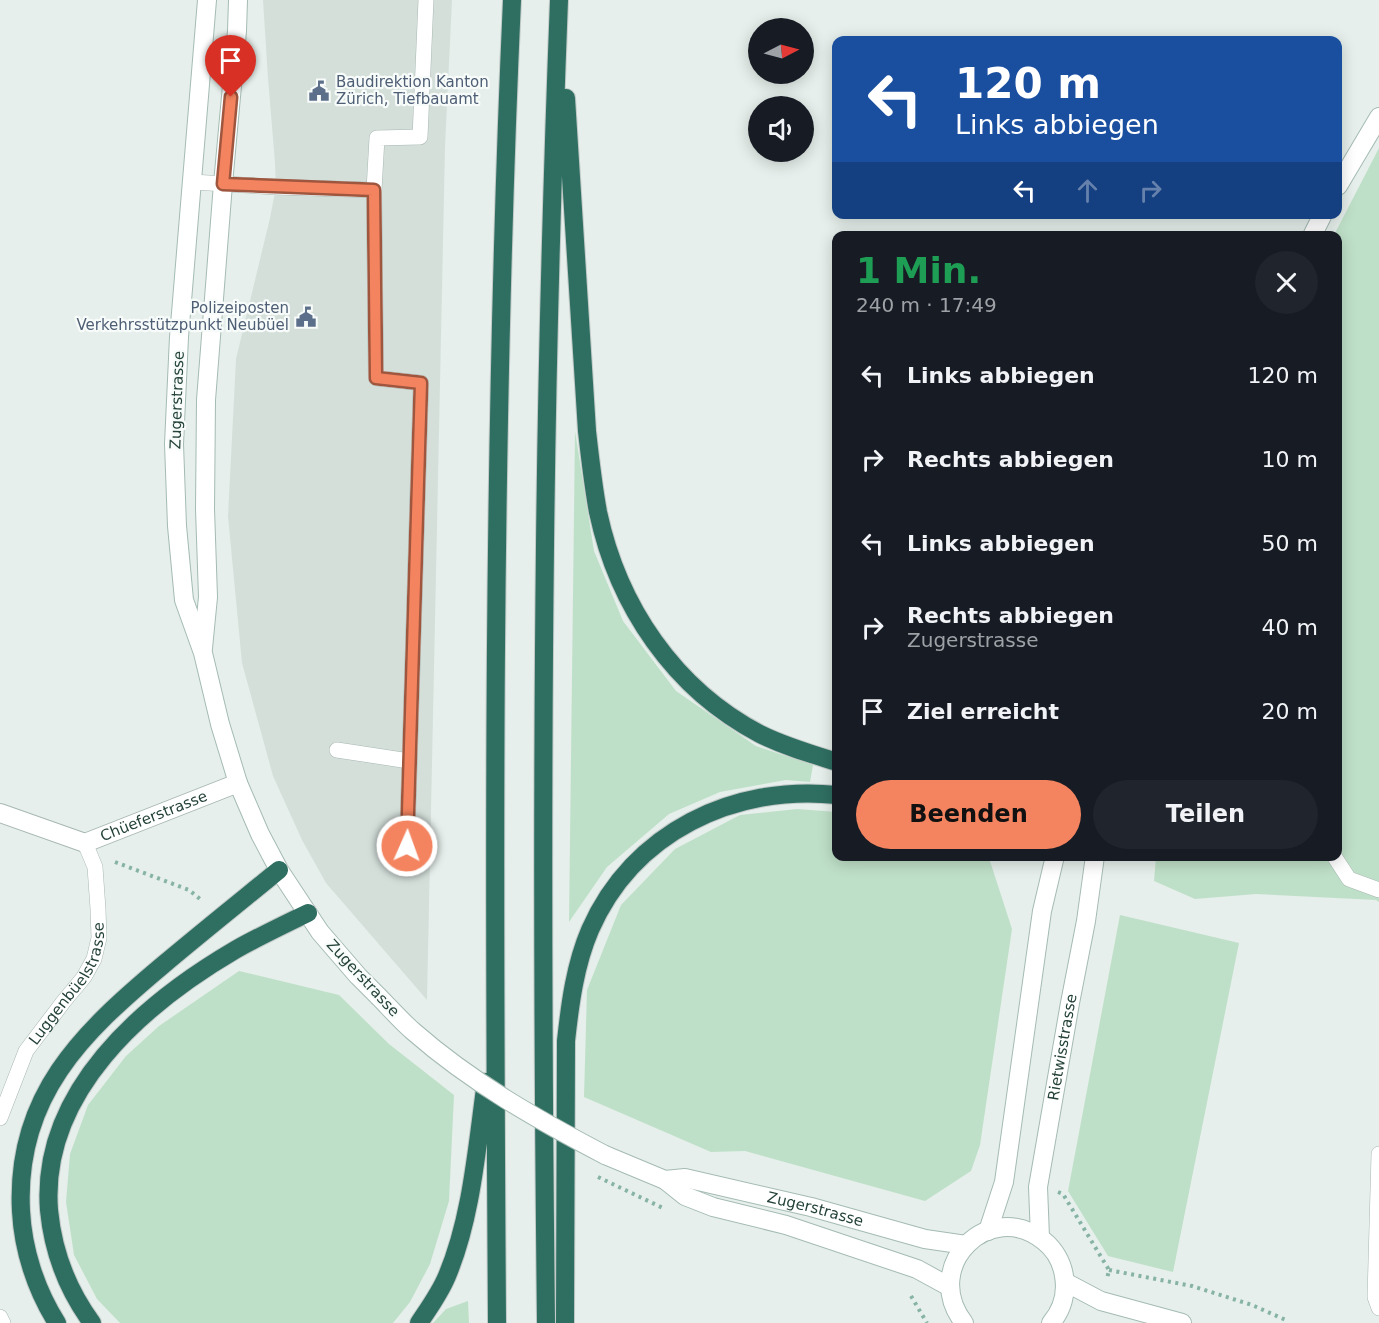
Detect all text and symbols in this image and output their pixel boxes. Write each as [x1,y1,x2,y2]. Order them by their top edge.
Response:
north arrow [748,18,814,84]
map controls [748,18,814,162]
pin [205,35,256,97]
icon: arrive [214,44,247,77]
text: 120 m [955,59,1101,108]
icon: left [856,60,934,138]
place label: Baudirektion Kanton Zürich, Tiefbauamt [336,73,489,108]
public building icon: Baudirektion Kanton Zürich, Tiefbauamt [307,79,331,103]
button: sound [748,96,814,162]
text: Links abbiegen [955,109,1159,140]
icon: left [1008,174,1041,207]
icon: ahead [1071,174,1104,207]
icon: right [1134,174,1167,207]
text: 1 Min. [856,250,981,291]
button: close [1255,251,1318,314]
text: 240 m · 17:49 [856,293,997,317]
place label: Polizeiposten Verkehrsstützpunkt Neubüel [76,299,289,334]
public building icon: Polizeiposten Verkehrsstützpunkt Neubüel [294,305,318,329]
street label: Zugerstrasse [166,350,188,450]
icon: left [856,359,889,392]
text: Links abbiegen [907,363,1095,388]
text: 120 m [1248,363,1318,388]
icon: right [856,443,889,476]
text: Rechts abbiegen [907,447,1114,472]
text: 10 m [1262,447,1318,472]
icon: left [856,527,889,560]
text: Links abbiegen [907,531,1095,556]
text: 50 m [1262,531,1318,556]
text: Rechts abbiegen [907,603,1114,628]
icon: right [856,611,889,644]
text: 40 m [1262,615,1318,640]
text: Zugerstrasse [907,628,1038,652]
icon: arrive [856,695,889,728]
text: Ziel erreicht [907,699,1059,724]
text: 20 m [1262,699,1318,724]
button: Beenden [856,780,1081,849]
button: Teilen [1093,780,1318,849]
street label: Chüeferstrasse [98,787,210,845]
position arrow [375,814,439,878]
street label: Luggenbüelstrasse [25,922,108,1048]
street label: Zugerstrasse [323,936,403,1020]
street label: Rietwisstrasse [1044,992,1081,1102]
street label: Zugerstrasse [765,1188,865,1230]

